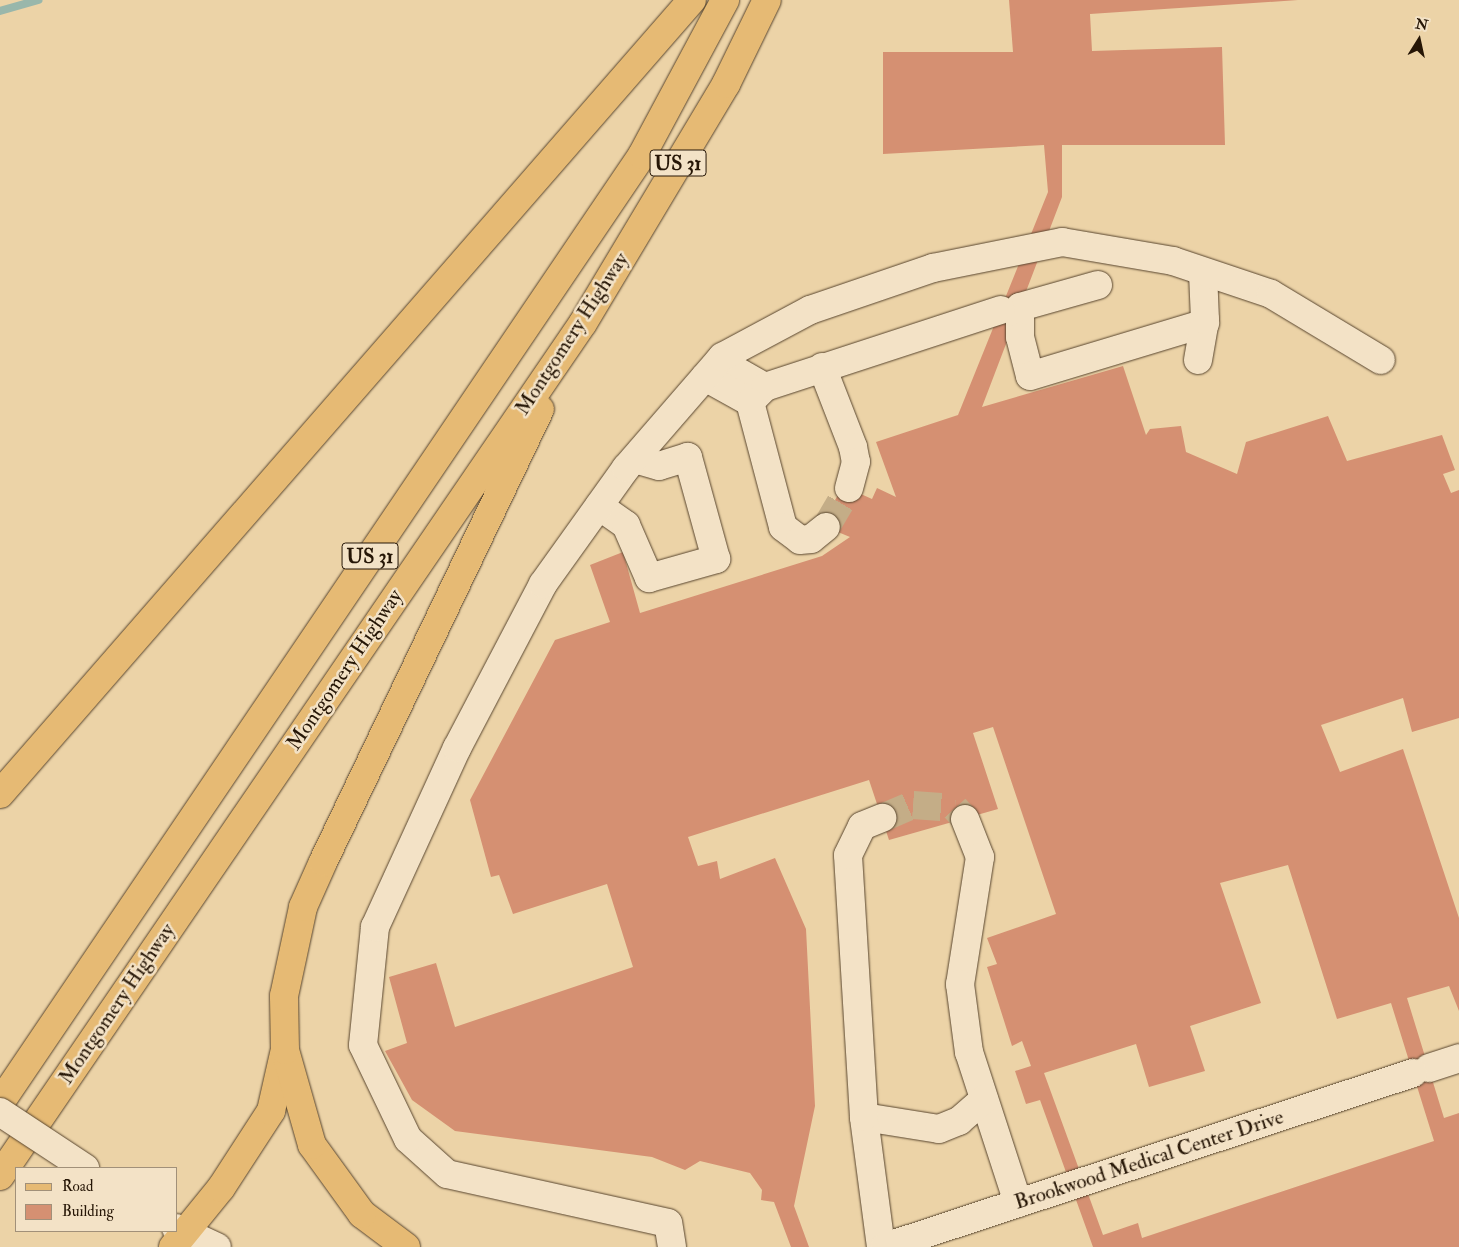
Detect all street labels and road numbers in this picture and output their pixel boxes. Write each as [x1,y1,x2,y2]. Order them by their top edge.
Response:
road number: US 31 [649,146,707,180]
street label: Montgomery Highway [510,248,634,420]
road number: US 31 [341,538,399,574]
street label: Montgomery Highway [282,585,408,755]
street label: Montgomery Highway [54,919,180,1089]
street label: Brookwood Medical Center Drive [1011,1105,1287,1215]

